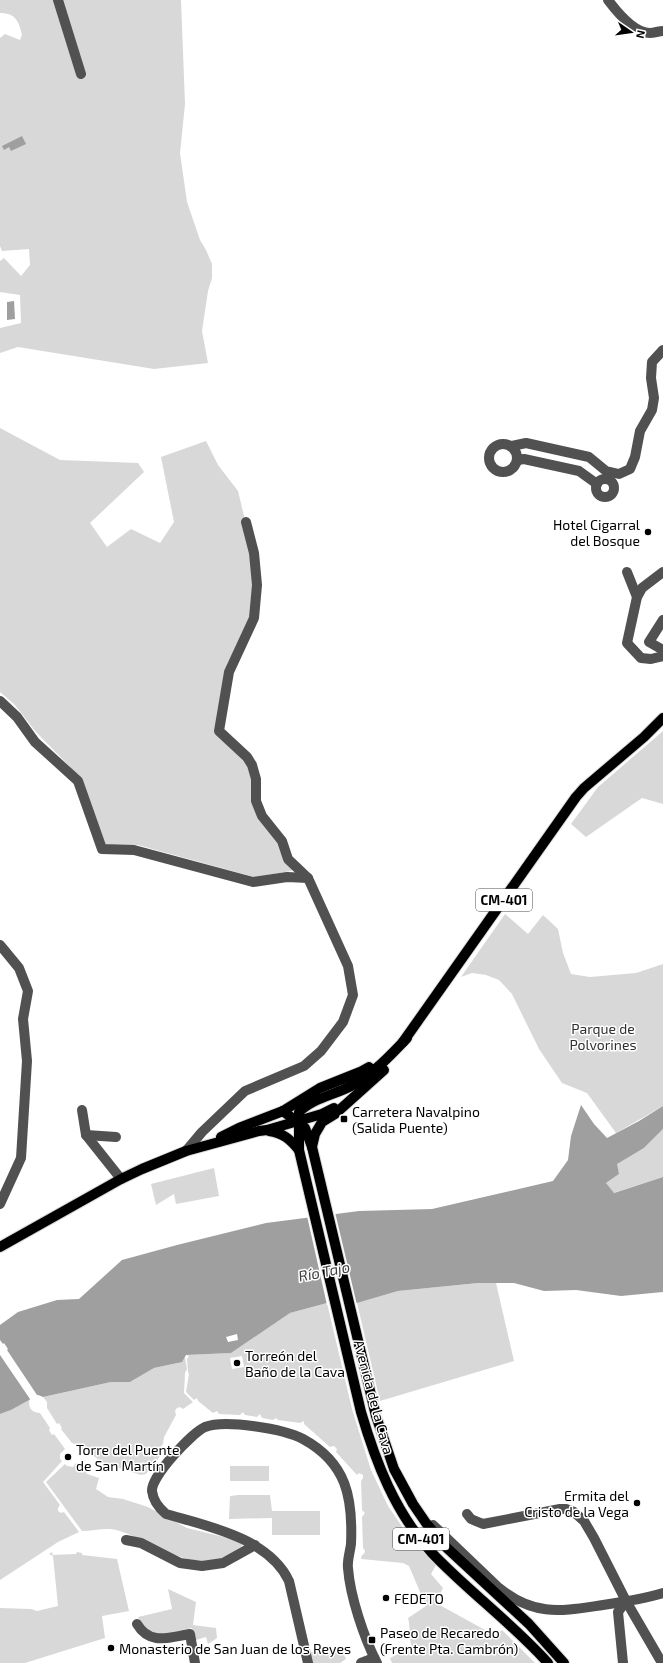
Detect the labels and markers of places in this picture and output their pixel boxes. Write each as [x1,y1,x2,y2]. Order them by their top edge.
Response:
place label: Hotel Cigarral del Bosque [553,516,641,549]
marker: Hotel Cigarral del Bosque [643,527,653,537]
place label: Carretera Navalpino (Salida Puente) [352,1103,480,1136]
marker: Carretera Navalpino (Salida Puente) [339,1114,349,1124]
place label: Torreón del Baño de la Cava [245,1347,345,1380]
marker: Torreón del Baño de la Cava [232,1358,242,1368]
place label: Torre del Puente de San Martín [76,1441,179,1474]
marker: Torre del Puente de San Martín [63,1452,73,1462]
place label: Ermita del Cristo de la Vega [524,1487,630,1520]
marker: Ermita del Cristo de la Vega [632,1498,642,1508]
place label: FEDETO [394,1590,444,1607]
marker: FEDETO [381,1593,391,1603]
place label: Paseo de Recaredo (Frente Pta. Cambrón) [380,1624,518,1657]
marker: Paseo de Recaredo (Frente Pta. Cambrón) [367,1635,377,1645]
place label: Monasterio de San Juan de los Reyes [119,1640,351,1657]
marker: Monasterio de San Juan de los Reyes [106,1643,116,1653]

